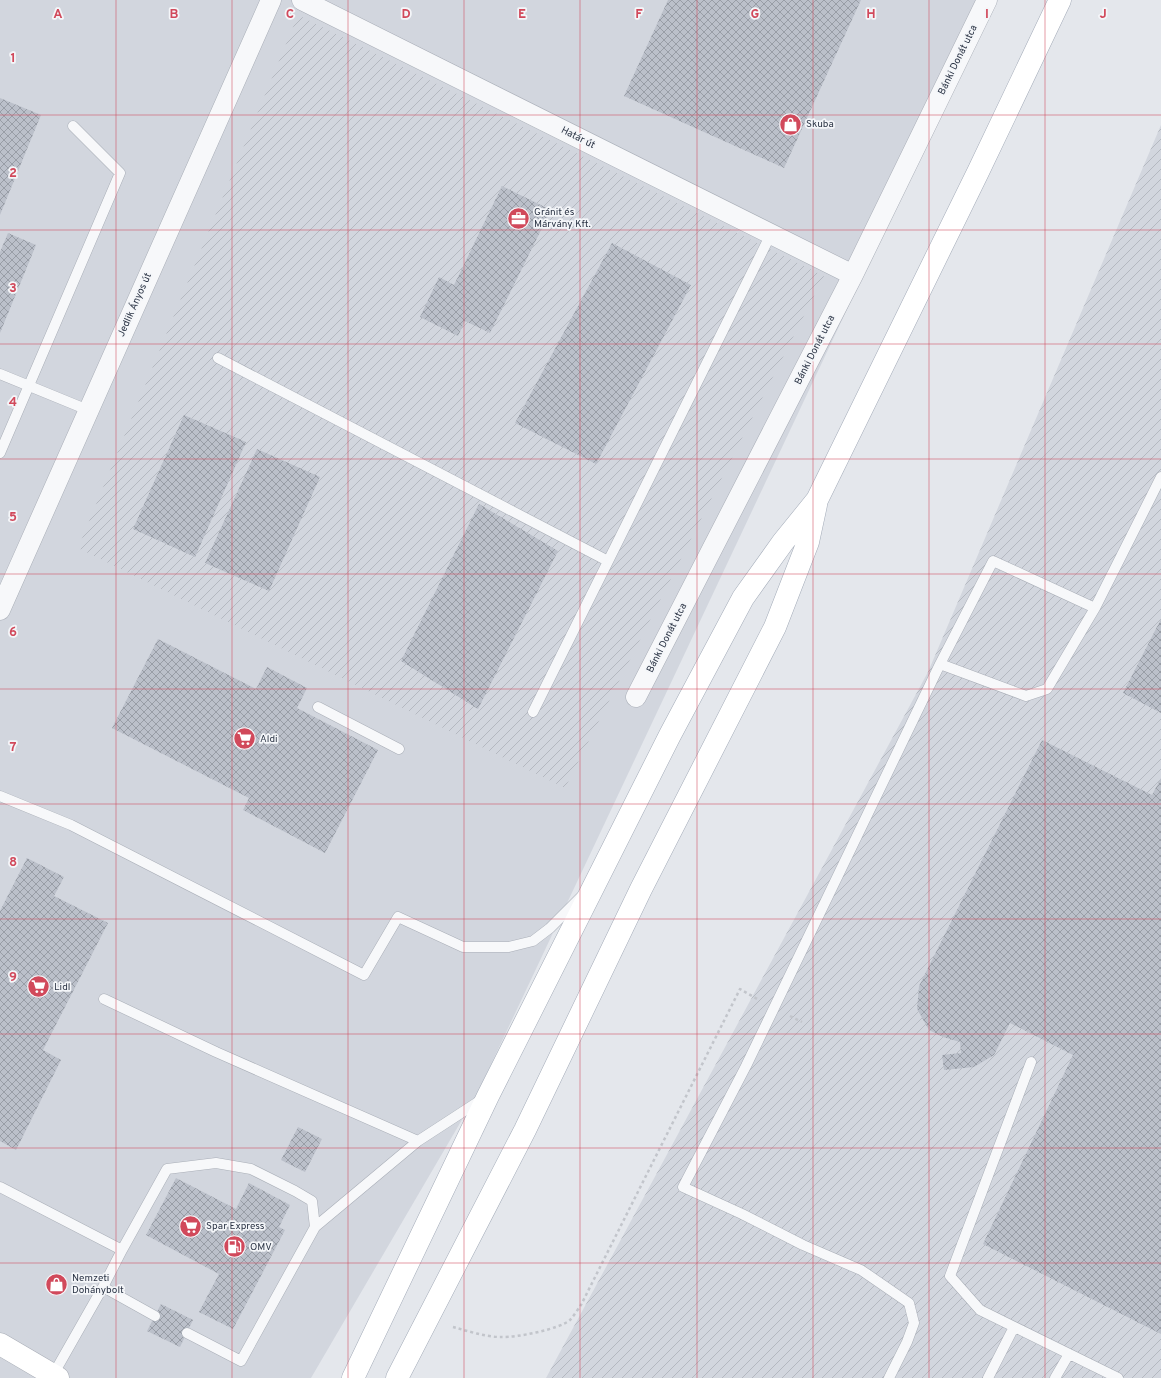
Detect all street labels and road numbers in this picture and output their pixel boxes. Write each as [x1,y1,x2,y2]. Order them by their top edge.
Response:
street label: Bánki Donát utca [935,23,981,97]
street label: Határ út [559,124,597,152]
street label: Jedlik Ányos út [115,271,155,339]
street label: Bánki Donát utca [792,313,838,387]
street label: Bánki Donát utca [644,601,690,675]

